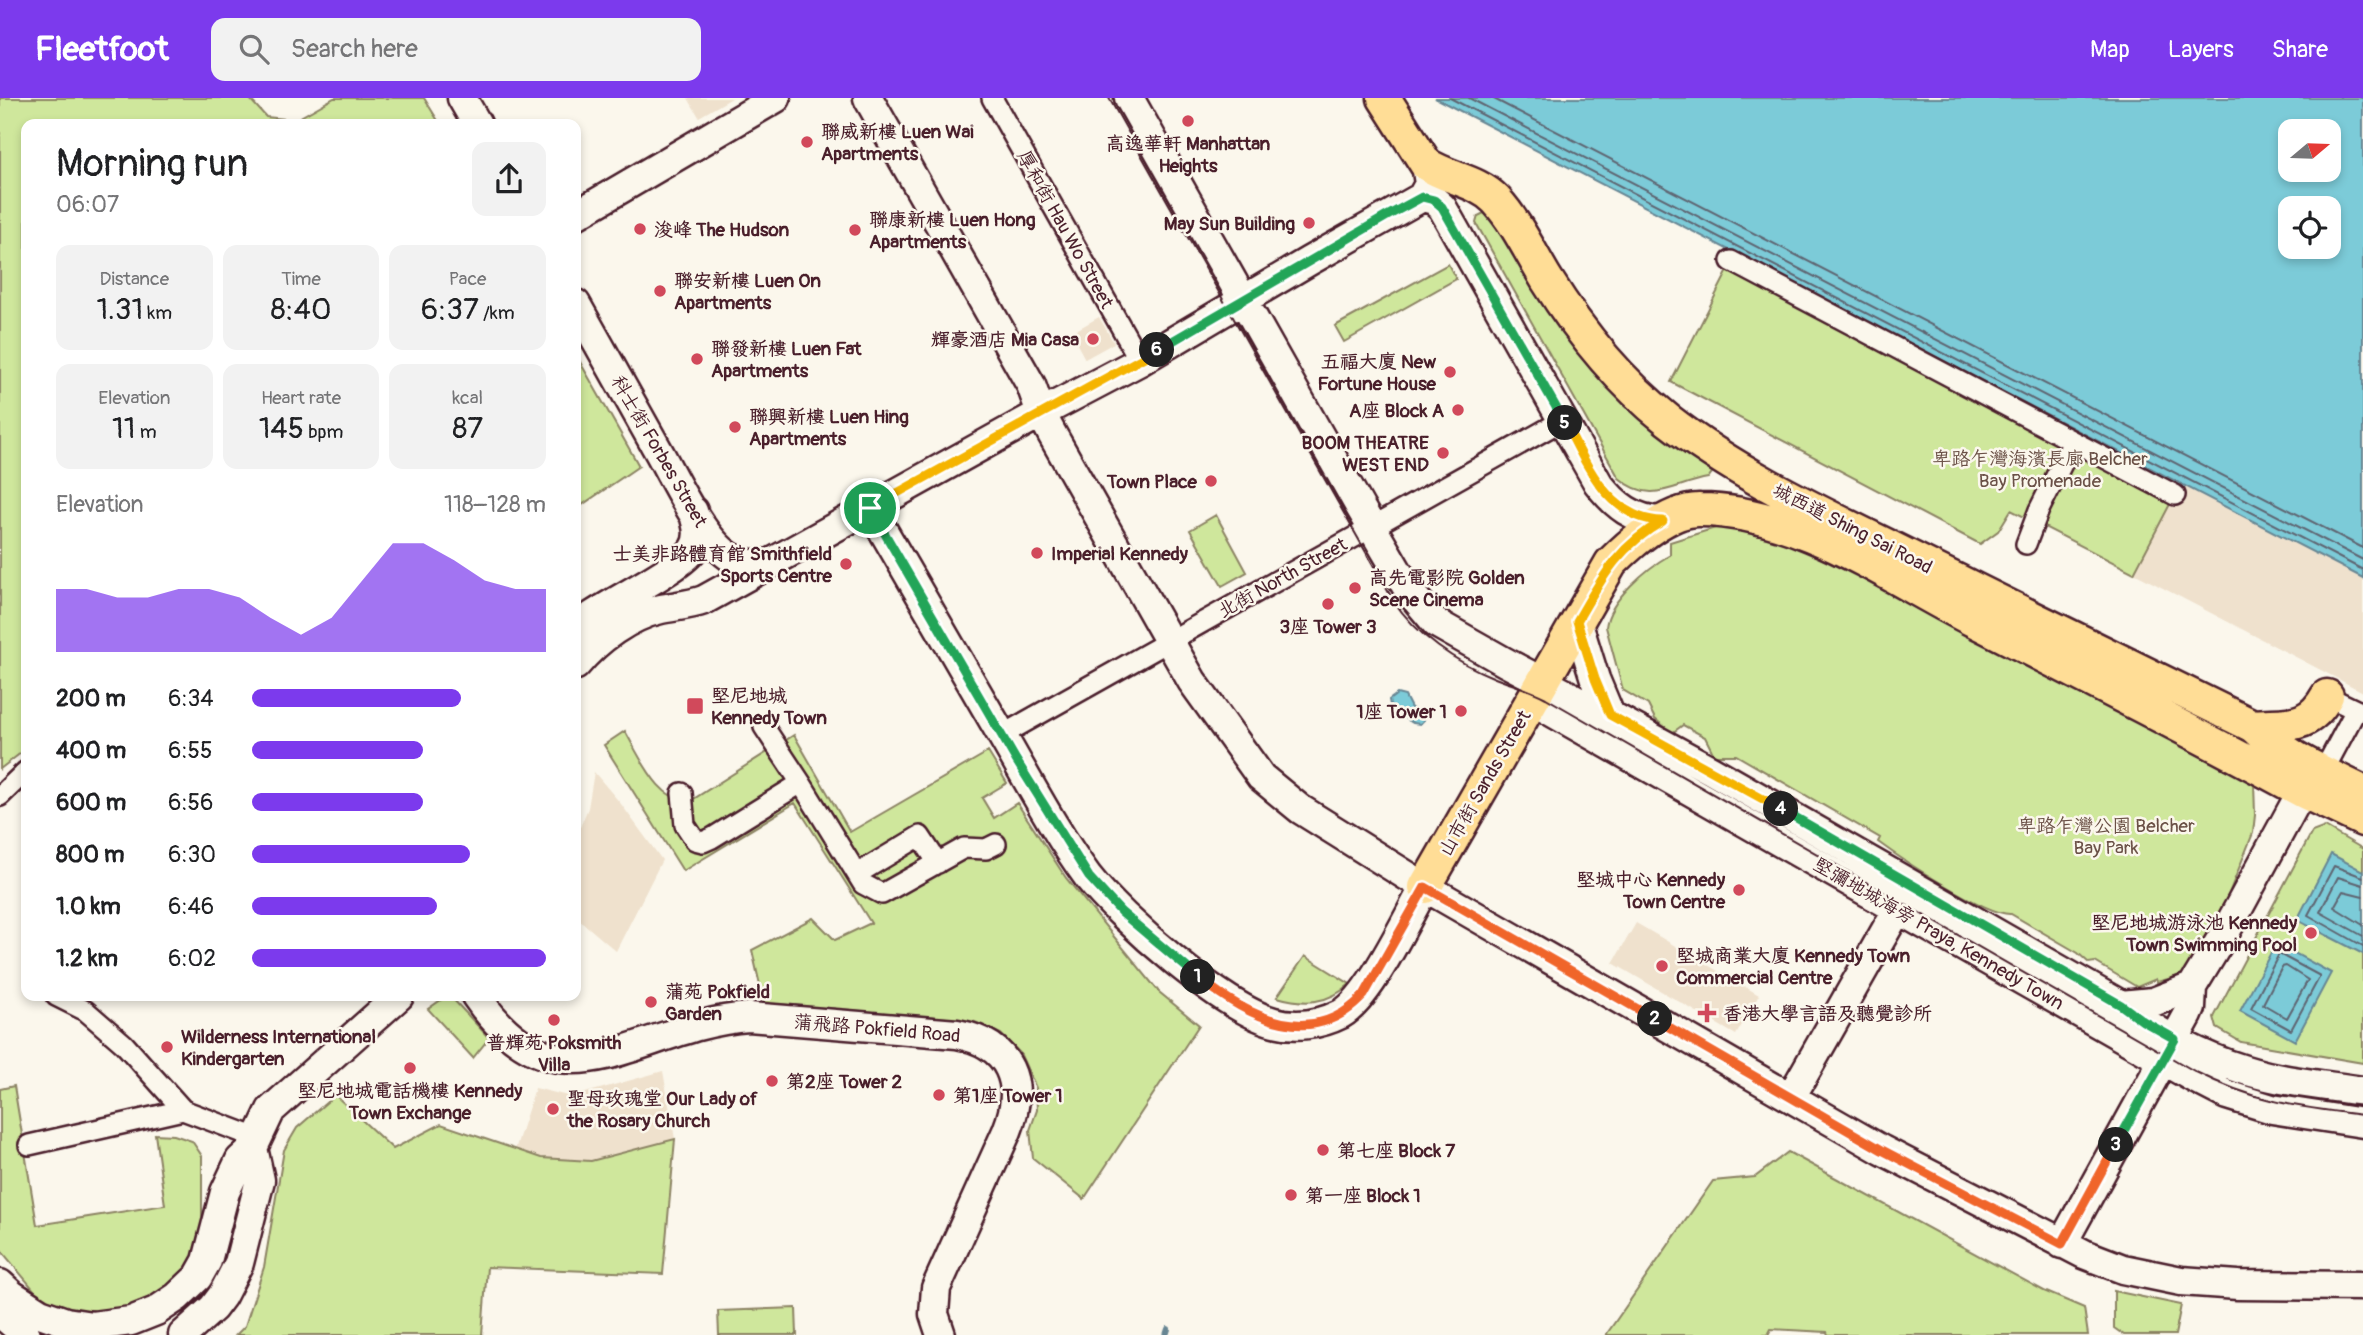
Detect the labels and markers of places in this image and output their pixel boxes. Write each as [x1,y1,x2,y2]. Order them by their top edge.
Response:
marker: 高逸華軒 Manhattan Heights [1180,113,1196,129]
place label: 聯威新樓 Luen Wai Apartments [821,120,974,166]
place label: 高逸華軒 Manhattan Heights [1106,132,1270,178]
marker: 聯威新樓 Luen Wai Apartments [799,134,815,150]
place label: 聯康新樓 Luen Hong Apartments [869,208,1036,254]
place label: May Sun Building [1164,212,1295,236]
marker: May Sun Building [1301,215,1317,231]
place label: 浚峰 The Hudson [654,218,789,242]
marker: 浚峰 The Hudson [632,221,648,237]
marker: 聯康新樓 Luen Hong Apartments [847,222,863,238]
place label: 聯安新樓 Luen On Apartments [674,269,821,315]
marker: 聯安新樓 Luen On Apartments [652,283,668,299]
place label: 輝豪酒店 Mia Casa [931,328,1079,352]
marker: 輝豪酒店 Mia Casa [1085,331,1101,347]
pin: 6 [1140,332,1174,368]
place label: 聯發新樓 Luen Fat Apartments [711,337,863,383]
place label: 五福大廈 New Fortune House [1317,350,1437,396]
marker: 聯發新樓 Luen Fat Apartments [689,351,705,367]
marker: 五福大廈 New Fortune House [1442,364,1458,380]
place label: A座 Block A [1349,399,1445,423]
marker: A座 Block A [1450,402,1466,418]
place label: 聯興新樓 Luen Hing Apartments [749,405,909,451]
pin: 5 [1548,406,1582,440]
marker: 聯興新樓 Luen Hing Apartments [727,419,743,435]
place label: BOOM THEATRE WEST END [1302,431,1429,477]
marker: BOOM THEATRE WEST END [1435,445,1451,461]
place label: Town Place [1106,470,1198,494]
marker: Town Place [1203,473,1219,489]
pin [840,478,900,538]
place label: 士美非路體育館 Smithfield Sports Centre [613,542,833,588]
place label: Imperial Kennedy [1051,542,1189,566]
marker: Imperial Kennedy [1029,545,1045,561]
marker: 士美非路體育館 Smithfield Sports Centre [838,556,854,572]
place label: 高先電影院 Golden Scene Cinema [1369,566,1525,612]
marker: 高先電影院 Golden Scene Cinema [1347,580,1363,596]
marker: 3座 Tower 3 [1320,596,1336,612]
place label: 3座 Tower 3 [1279,615,1377,639]
place label: 堅尼地城 Kennedy Town [711,684,827,730]
marker: 堅尼地城 Kennedy Town [685,696,705,716]
place label: 1座 Tower 1 [1356,700,1447,724]
marker: 1座 Tower 1 [1453,703,1469,719]
pin: 4 [1764,792,1798,826]
place label: 堅城中心 Kennedy Town Centre [1576,868,1726,914]
marker: 堅城中心 Kennedy Town Centre [1731,882,1747,898]
place label: 堅尼地城游泳池 Kennedy Town Swimming Pool [2091,911,2298,957]
marker: 堅尼地城游泳池 Kennedy Town Swimming Pool [2303,925,2319,941]
place label: 堅城商業大廈 Kennedy Town Commercial Centre [1676,944,1910,990]
marker: 堅城商業大廈 Kennedy Town Commercial Centre [1654,958,1670,974]
pin: 1 [1180,960,1216,994]
place label: 蒲苑 Pokfield Garden [665,980,770,1026]
marker: 蒲苑 Pokfield Garden [643,994,659,1010]
pin: 2 [1638,1002,1672,1037]
place label: 香港大學言語及聽覺診所 [1723,1002,1932,1026]
marker: 香港大學言語及聽覺診所 [1697,1003,1717,1023]
marker: 普輝苑 Poksmith Villa [546,1012,562,1028]
place label: Wilderness International Kindergarten [181,1025,376,1071]
place label: 普輝苑 Poksmith Villa [486,1031,622,1077]
marker: Wilderness International Kindergarten [159,1039,175,1055]
marker: 堅尼地城電話機樓 Kennedy Town Exchange [402,1060,418,1076]
place label: 第2座 Tower 2 [786,1070,903,1094]
marker: 第2座 Tower 2 [764,1073,780,1089]
place label: 堅尼地城電話機樓 Kennedy Town Exchange [298,1079,523,1125]
place label: 第1座 Tower 1 [953,1084,1063,1108]
place label: 聖母玫瑰堂 Our Lady of the Rosary Church [566,1087,758,1133]
marker: 第1座 Tower 1 [931,1087,947,1103]
marker: 聖母玫瑰堂 Our Lady of the Rosary Church [545,1101,561,1117]
pin: 3 [2098,1128,2134,1162]
place label: 第七座 Block 7 [1337,1139,1456,1163]
marker: 第七座 Block 7 [1315,1142,1331,1158]
place label: 第一座 Block 1 [1305,1184,1421,1208]
marker: 第一座 Block 1 [1283,1187,1299,1203]

